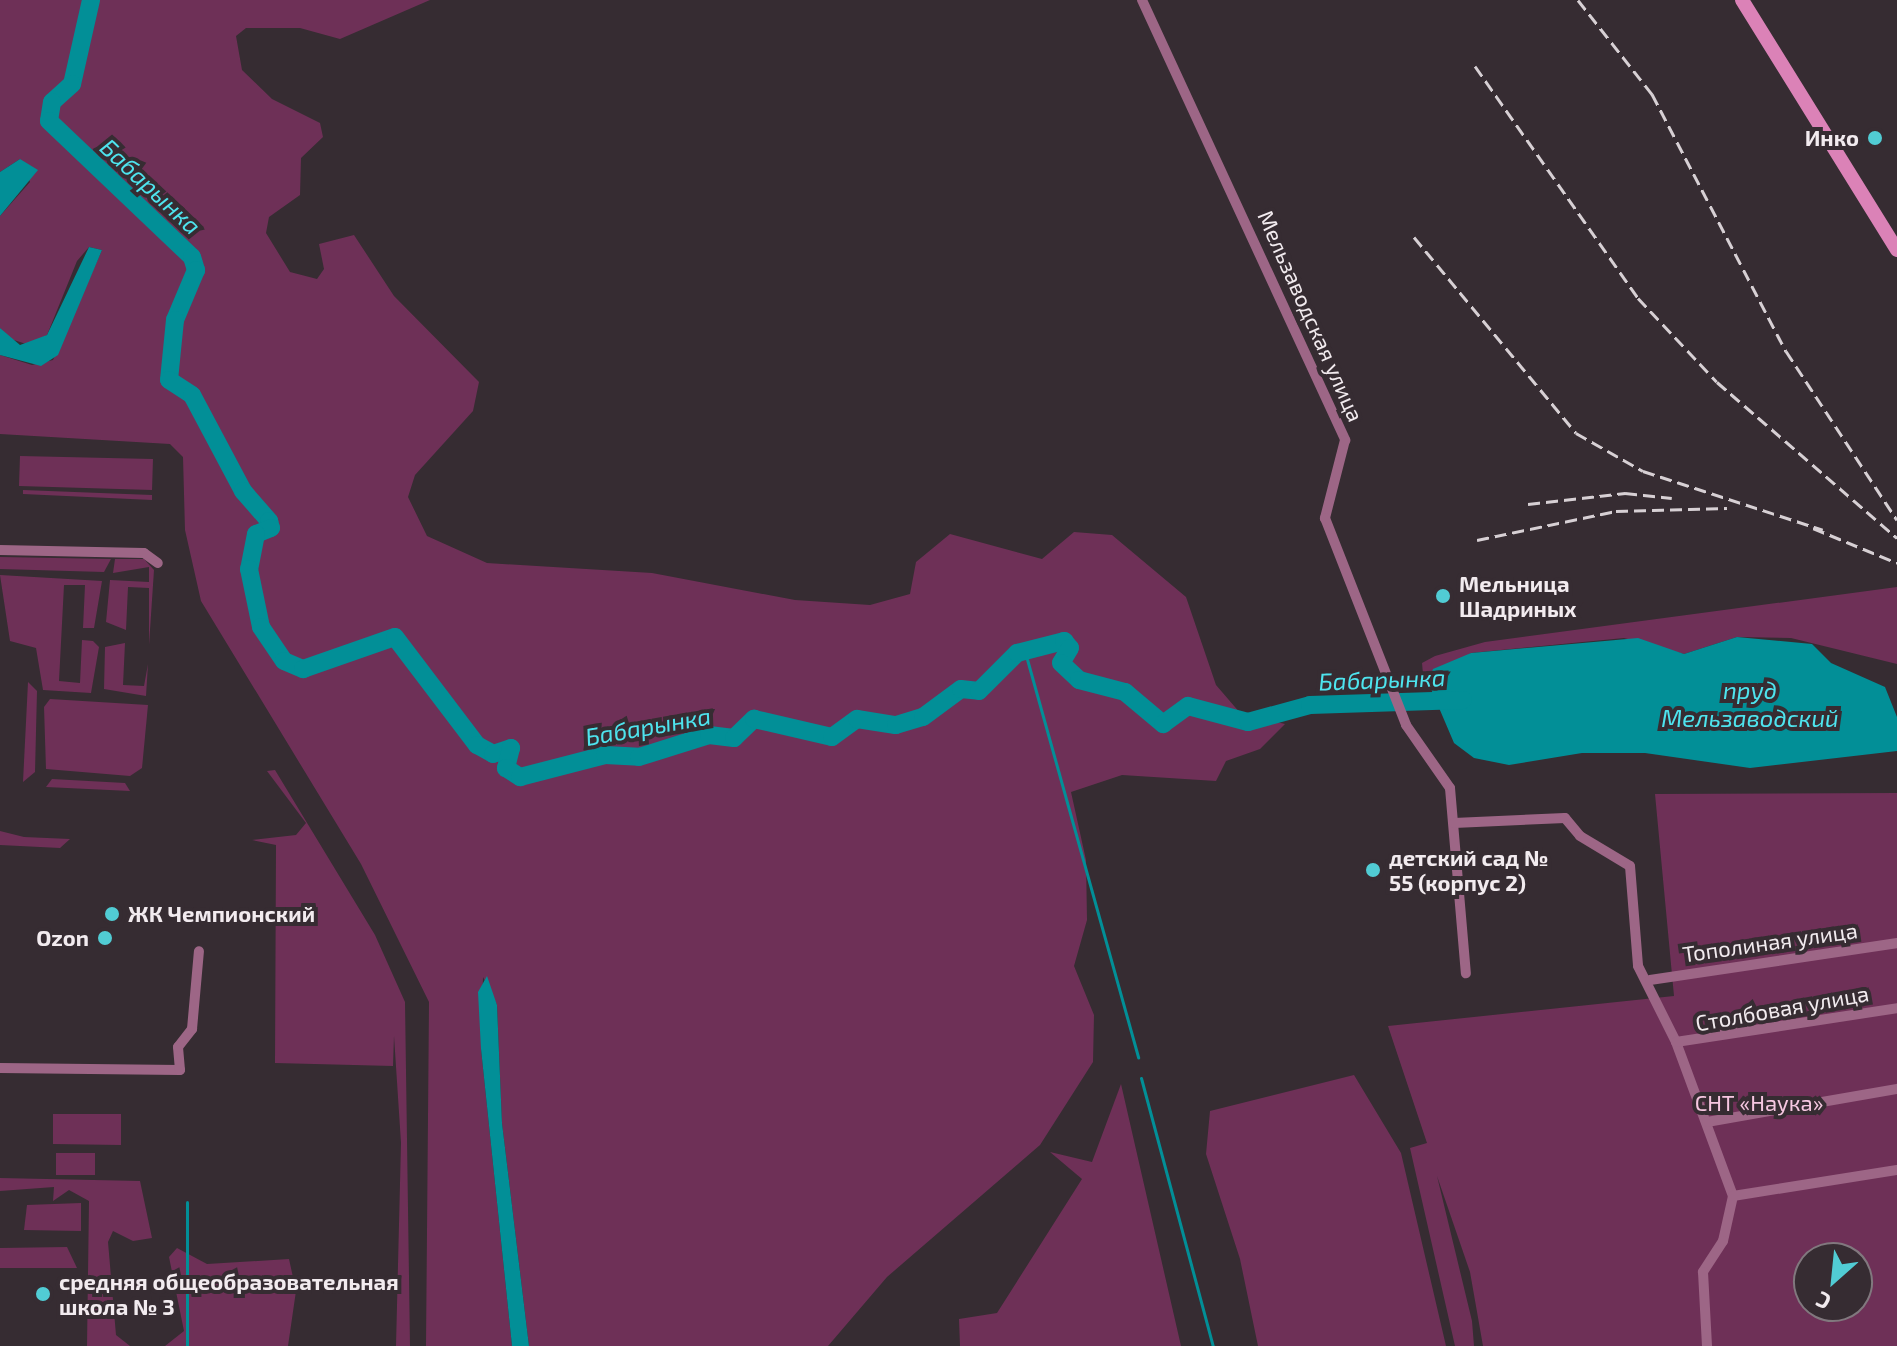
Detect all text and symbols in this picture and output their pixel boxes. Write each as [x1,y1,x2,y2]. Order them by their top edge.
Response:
place label: Инко [1805,125,1859,151]
marker: Инко [1866,129,1884,147]
water label: Бабарынка [95,132,207,240]
street label: Мельзаводская улица [1253,206,1369,426]
place label: Мельница Шадриных [1459,570,1577,622]
marker: Мельница Шадриных [1434,587,1452,605]
water label: Бабарынка [1318,662,1446,696]
water label: пруд Мельзаводский [1661,676,1839,732]
water label: Бабарынка [583,701,713,751]
place label: детский сад № 55 (корпус 2) [1389,844,1548,896]
marker: детский сад № 55 (корпус 2) [1364,861,1382,879]
place label: ЖК Чемпионский [128,901,315,927]
marker: ЖК Чемпионский [103,905,121,923]
street label: Тополиная улица [1681,917,1859,967]
place label: Ozon [36,925,89,951]
marker: Ozon [96,929,114,947]
street label: Столбовая улица [1693,980,1871,1036]
park label: СНТ «Наука» [1695,1090,1823,1116]
north arrow [1793,1242,1873,1322]
place label: средняя общеобразовательная школа № 3 [59,1268,399,1320]
marker: средняя общеобразовательная школа № 3 [34,1285,52,1303]
text: С [1811,1287,1835,1316]

